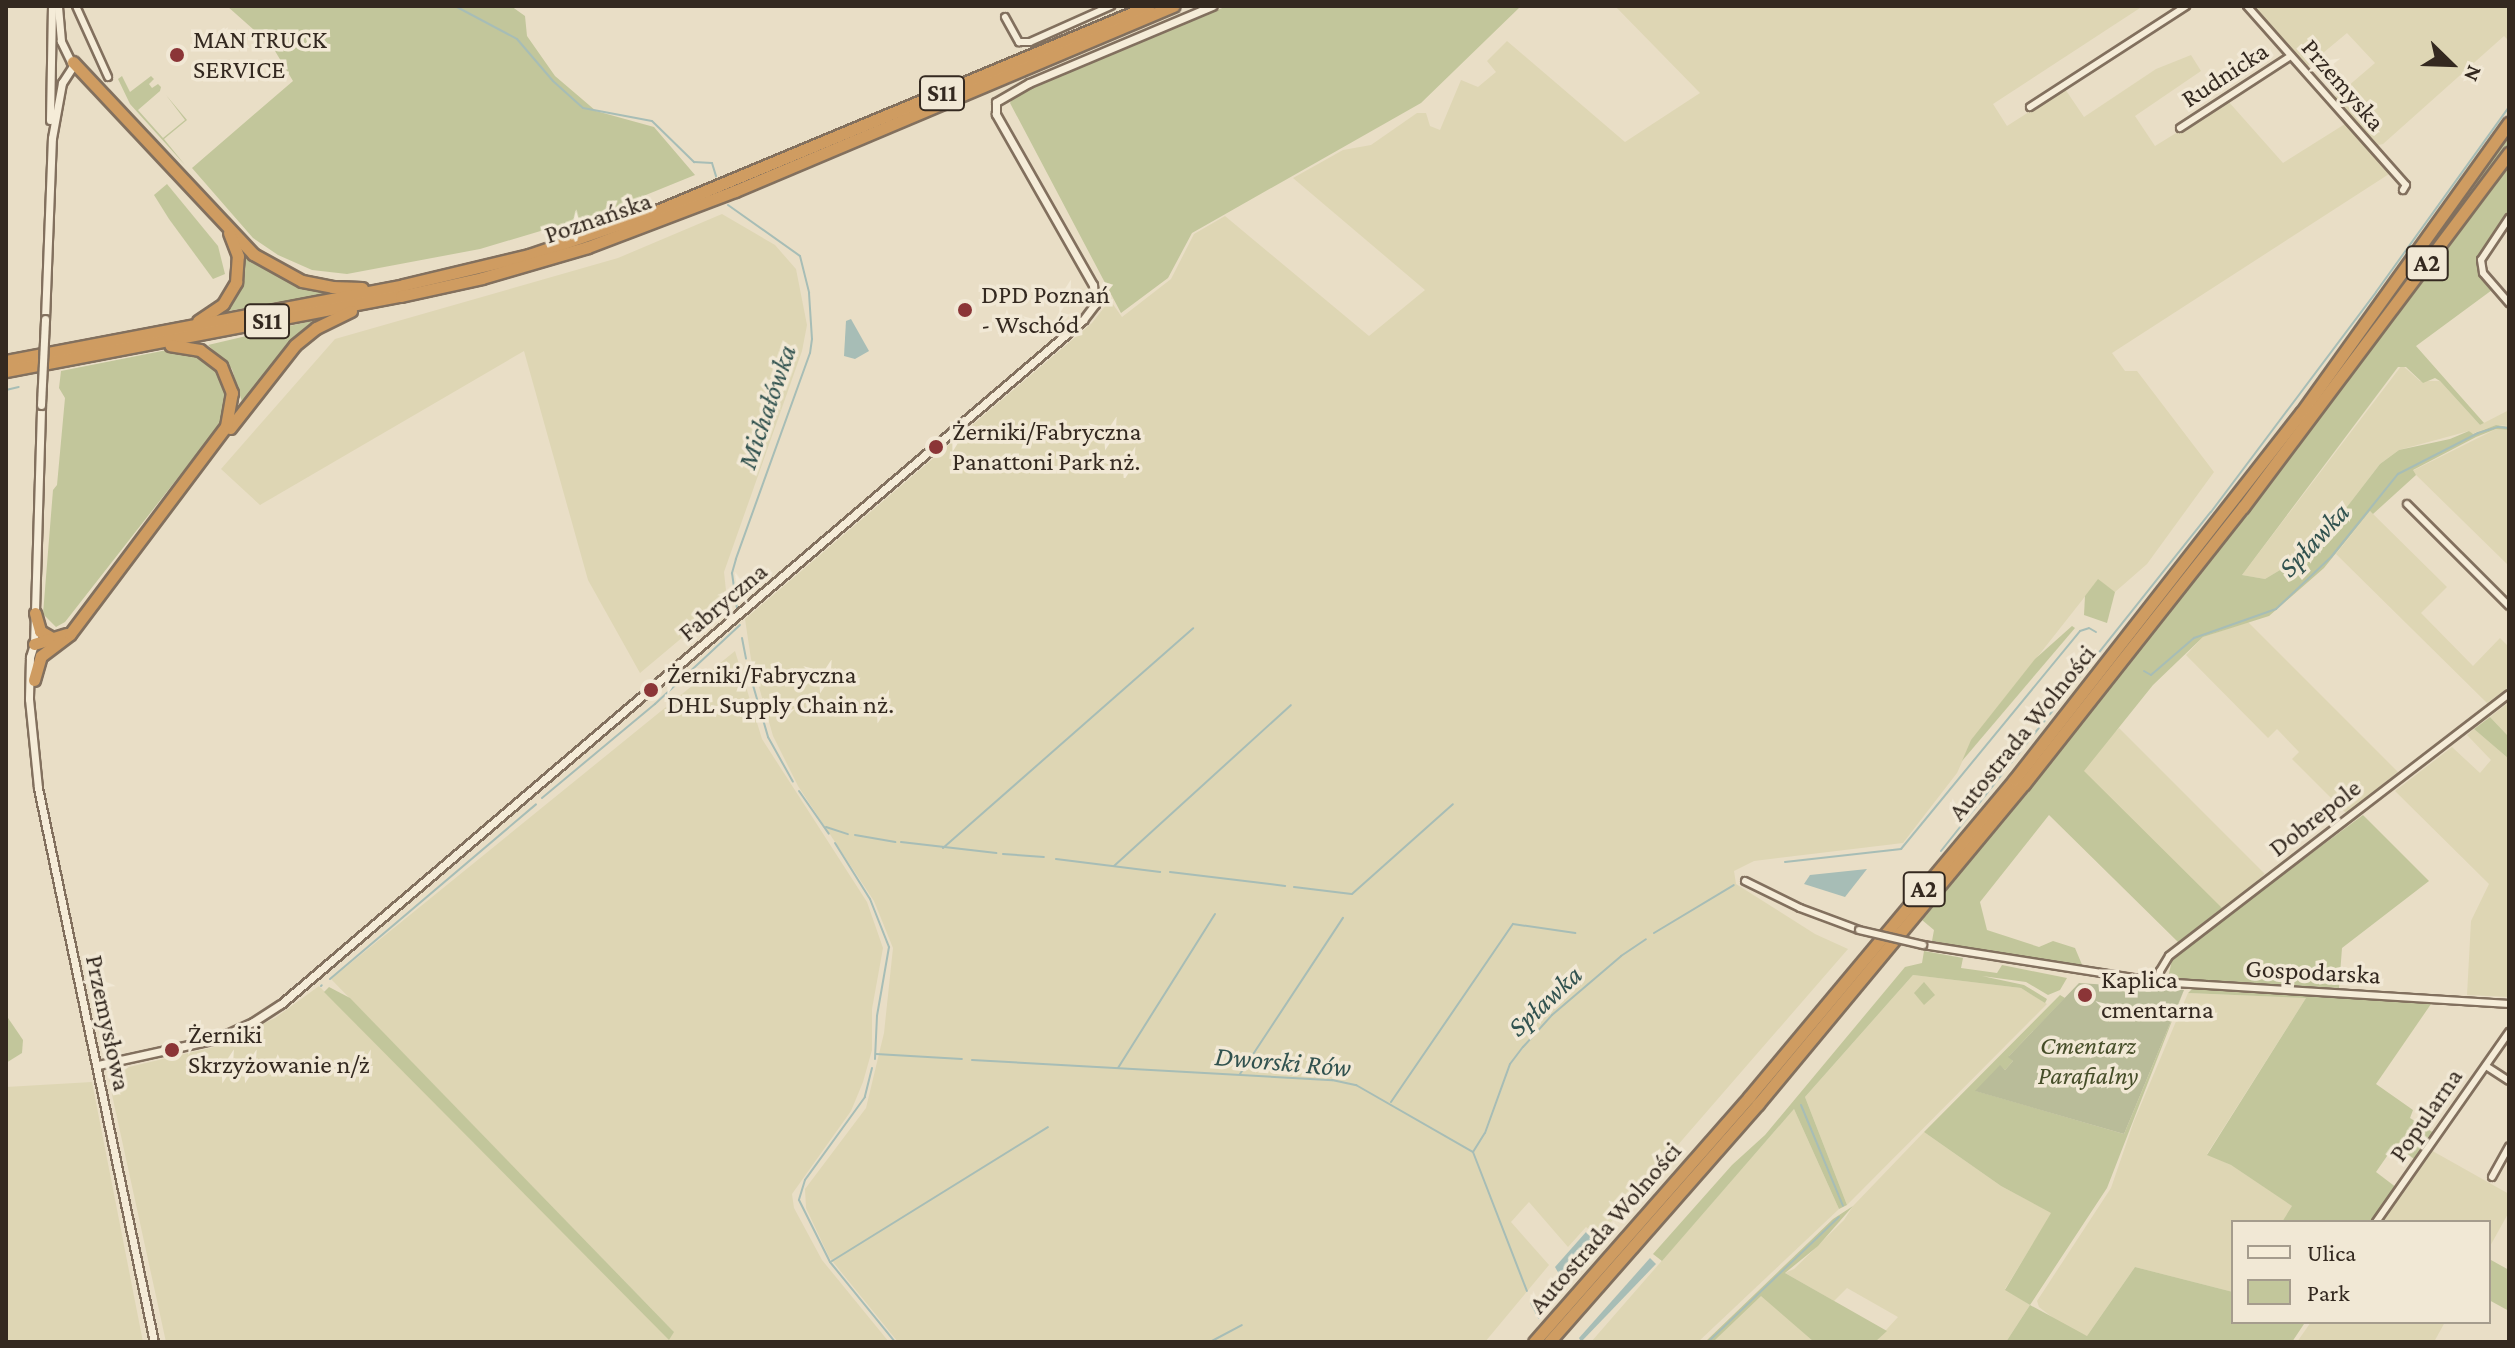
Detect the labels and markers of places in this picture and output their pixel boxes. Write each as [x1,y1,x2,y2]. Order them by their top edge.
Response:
place label: MAN TRUCK SERVICE [193,24,327,86]
marker: MAN TRUCK SERVICE [168,46,186,64]
place label: DPD Poznań - Wschód [981,279,1110,340]
marker: DPD Poznań - Wschód [956,301,974,319]
place label: Żerniki/Fabryczna Panattoni Park nż. [952,416,1141,478]
marker: Żerniki/Fabryczna Panattoni Park nż. [927,438,945,456]
place label: Żerniki/Fabryczna DHL Supply Chain nż. [667,659,894,720]
marker: Żerniki/Fabryczna DHL Supply Chain nż. [642,681,660,699]
place label: Kaplica cmentarna [2101,964,2214,1026]
marker: Kaplica cmentarna [2076,986,2094,1004]
place label: Żerniki Skrzyżowanie n/ż [188,1019,370,1080]
marker: Żerniki Skrzyżowanie n/ż [163,1041,181,1059]

